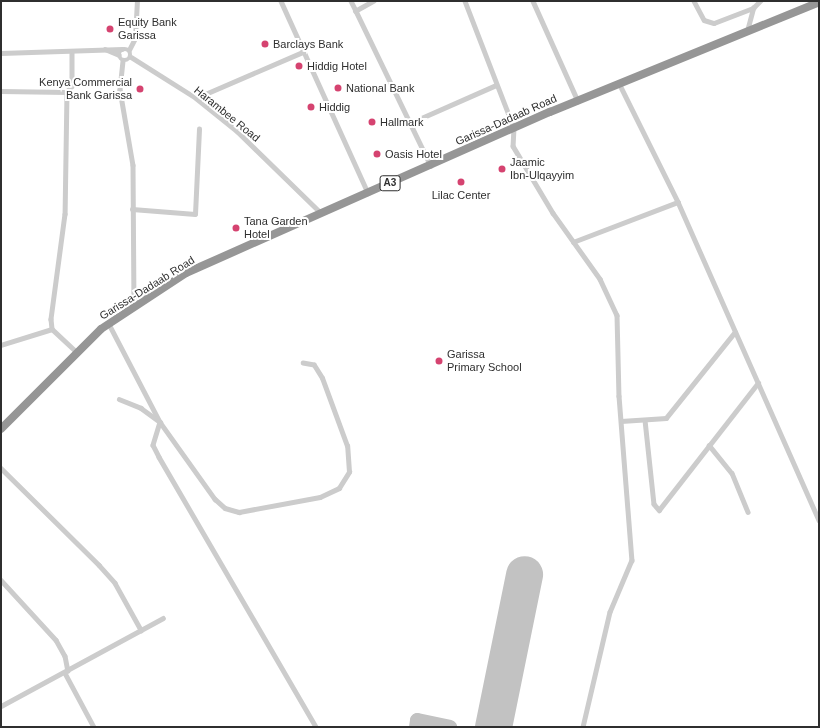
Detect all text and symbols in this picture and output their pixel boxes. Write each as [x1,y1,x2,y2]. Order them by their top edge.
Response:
place label: Equity Bank Garissa [118,16,177,42]
marker: Equity Bank Garissa [105,24,115,34]
place label: Barclays Bank [273,37,343,51]
marker: Barclays Bank [260,39,270,49]
place label: Hiddig Hotel [307,59,367,73]
marker: Hiddig Hotel [294,61,304,71]
place label: Kenya Commercial Bank Garissa [39,76,132,102]
place label: National Bank [346,81,414,95]
street label: Harambee Road [191,83,263,145]
marker: National Bank [333,83,343,93]
marker: Kenya Commercial Bank Garissa [135,84,145,94]
street label: Garissa-Dadaab Road [453,92,559,148]
place label: Hiddig [319,100,350,114]
marker: Hiddig [306,102,316,112]
place label: Hallmark [380,115,423,129]
marker: Hallmark [367,117,377,127]
place label: Oasis Hotel [385,147,442,161]
marker: Oasis Hotel [372,149,382,159]
place label: Jaamic Ibn-Ulqayyim [510,156,574,182]
marker: Jaamic Ibn-Ulqayyim [497,164,507,174]
road number: A3 [379,175,401,191]
marker: Lilac Center [456,177,466,187]
place label: Lilac Center [432,188,490,202]
place label: Tana Garden Hotel [244,215,308,241]
marker: Tana Garden Hotel [231,223,241,233]
street label: Garissa-Dadaab Road [97,253,197,323]
place label: Garissa Primary School [447,348,522,374]
marker: Garissa Primary School [434,356,444,366]

